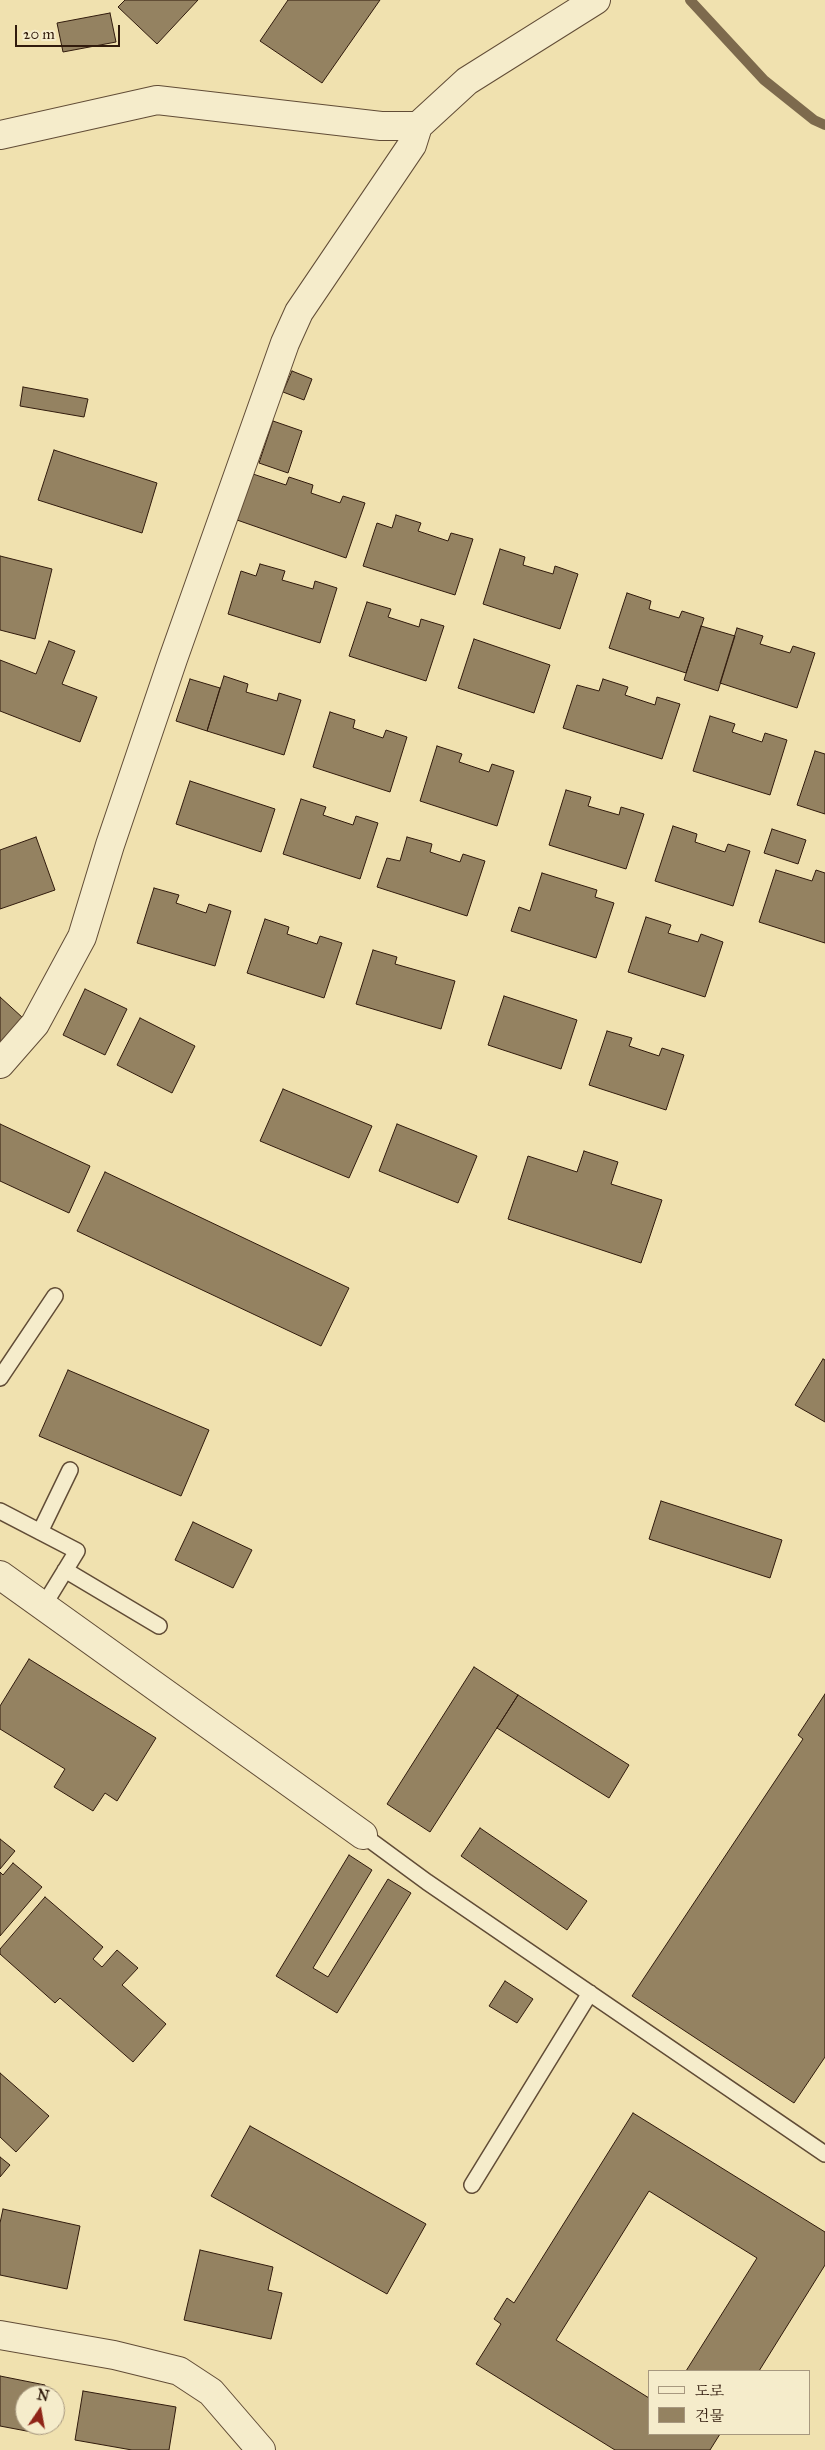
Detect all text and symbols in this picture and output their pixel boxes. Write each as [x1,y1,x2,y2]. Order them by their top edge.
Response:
scale bar [18,15,122,47]
text: 20 m [23,25,55,43]
legend [648,2370,810,2435]
text: 도로 [695,2382,724,2400]
north arrow [15,2385,65,2435]
text: N [35,2386,51,2405]
text: 건물 [695,2407,724,2425]

